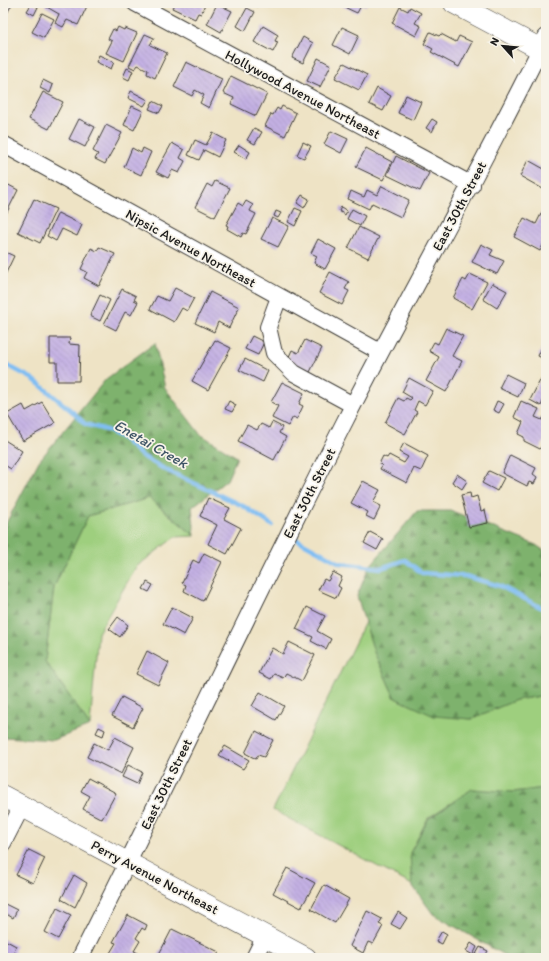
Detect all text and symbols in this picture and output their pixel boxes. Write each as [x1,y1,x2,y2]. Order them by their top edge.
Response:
north arrow [483,26,523,66]
text: N [487,35,502,48]
street label: Hollywood Avenue Northeast [222,46,383,143]
street label: East 30th Street [429,158,490,254]
street label: Nipsic Avenue Northeast [123,205,259,291]
water label: Enetai Creek [111,416,192,473]
street label: East 30th Street [279,445,340,541]
street label: East 30th Street [137,736,196,832]
street label: Perry Avenue Northeast [88,837,221,918]

